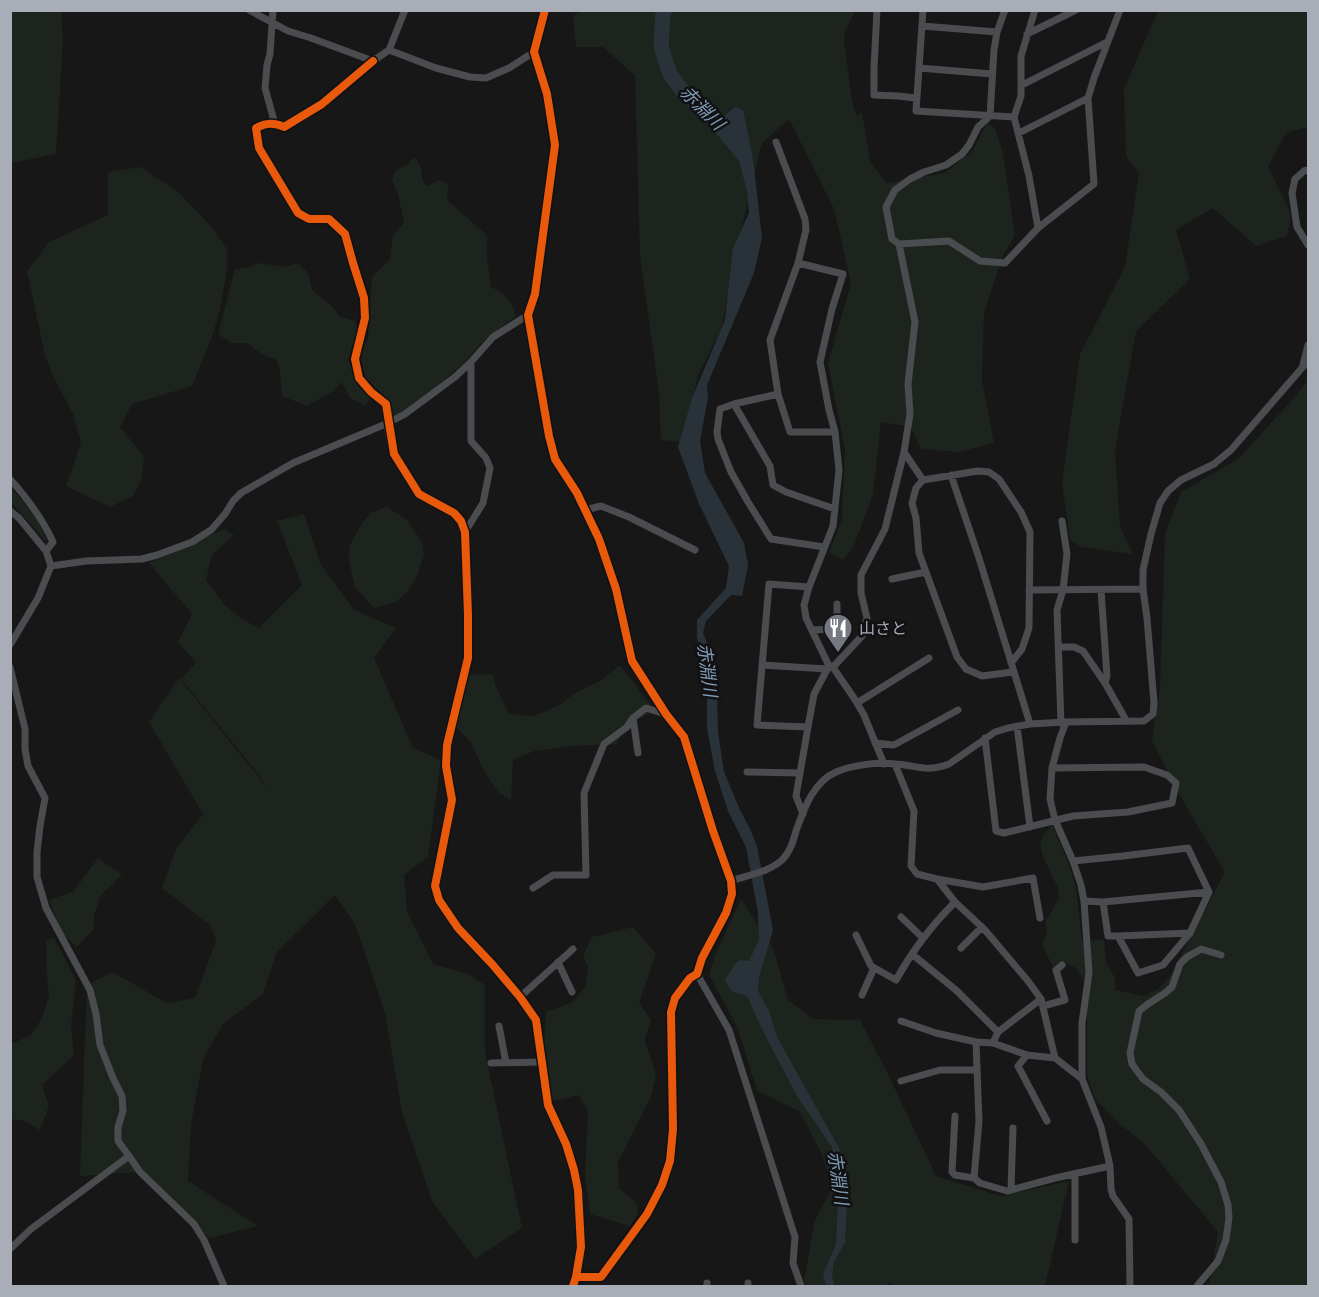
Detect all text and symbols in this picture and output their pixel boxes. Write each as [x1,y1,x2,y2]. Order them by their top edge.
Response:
water label: 赤淵川 [676,81,730,136]
restaurant icon: 山さと [822,612,854,654]
place label: 山さと [859,619,907,638]
water label: 赤淵川 [694,642,721,700]
water label: 赤淵川 [824,1150,853,1208]

